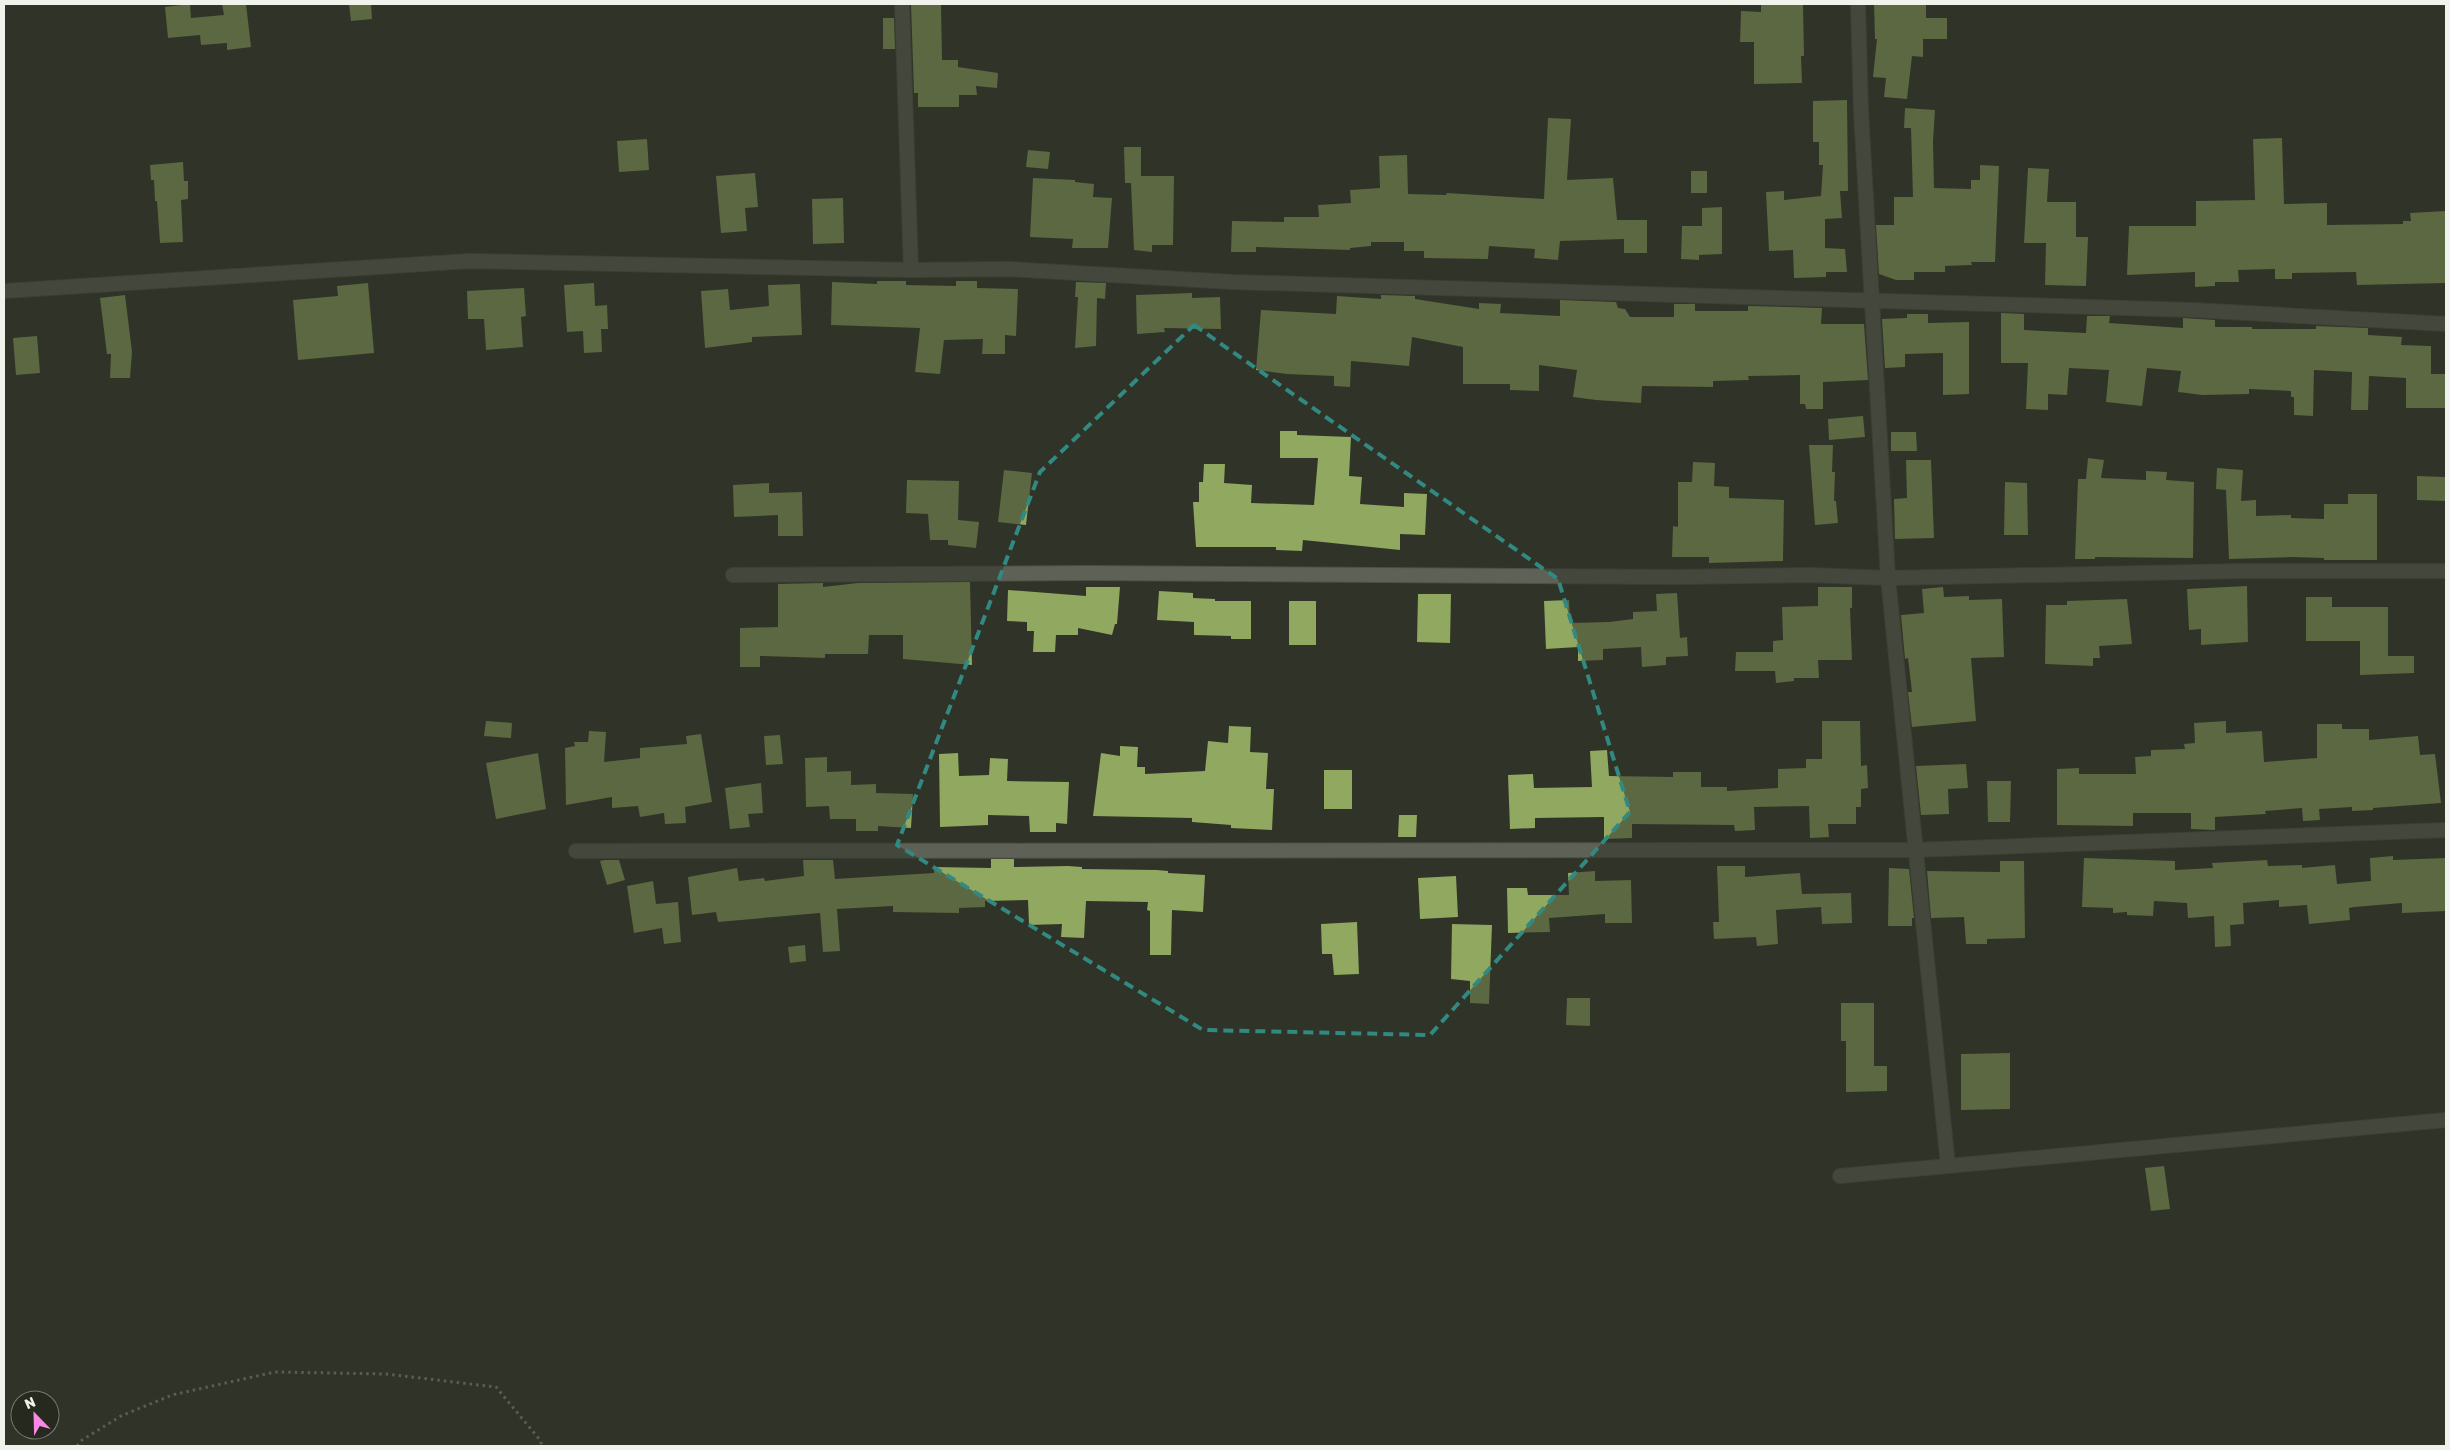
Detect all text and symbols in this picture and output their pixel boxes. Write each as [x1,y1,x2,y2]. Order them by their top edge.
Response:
north arrow [10,1390,60,1440]
text: N [22,1394,38,1413]

